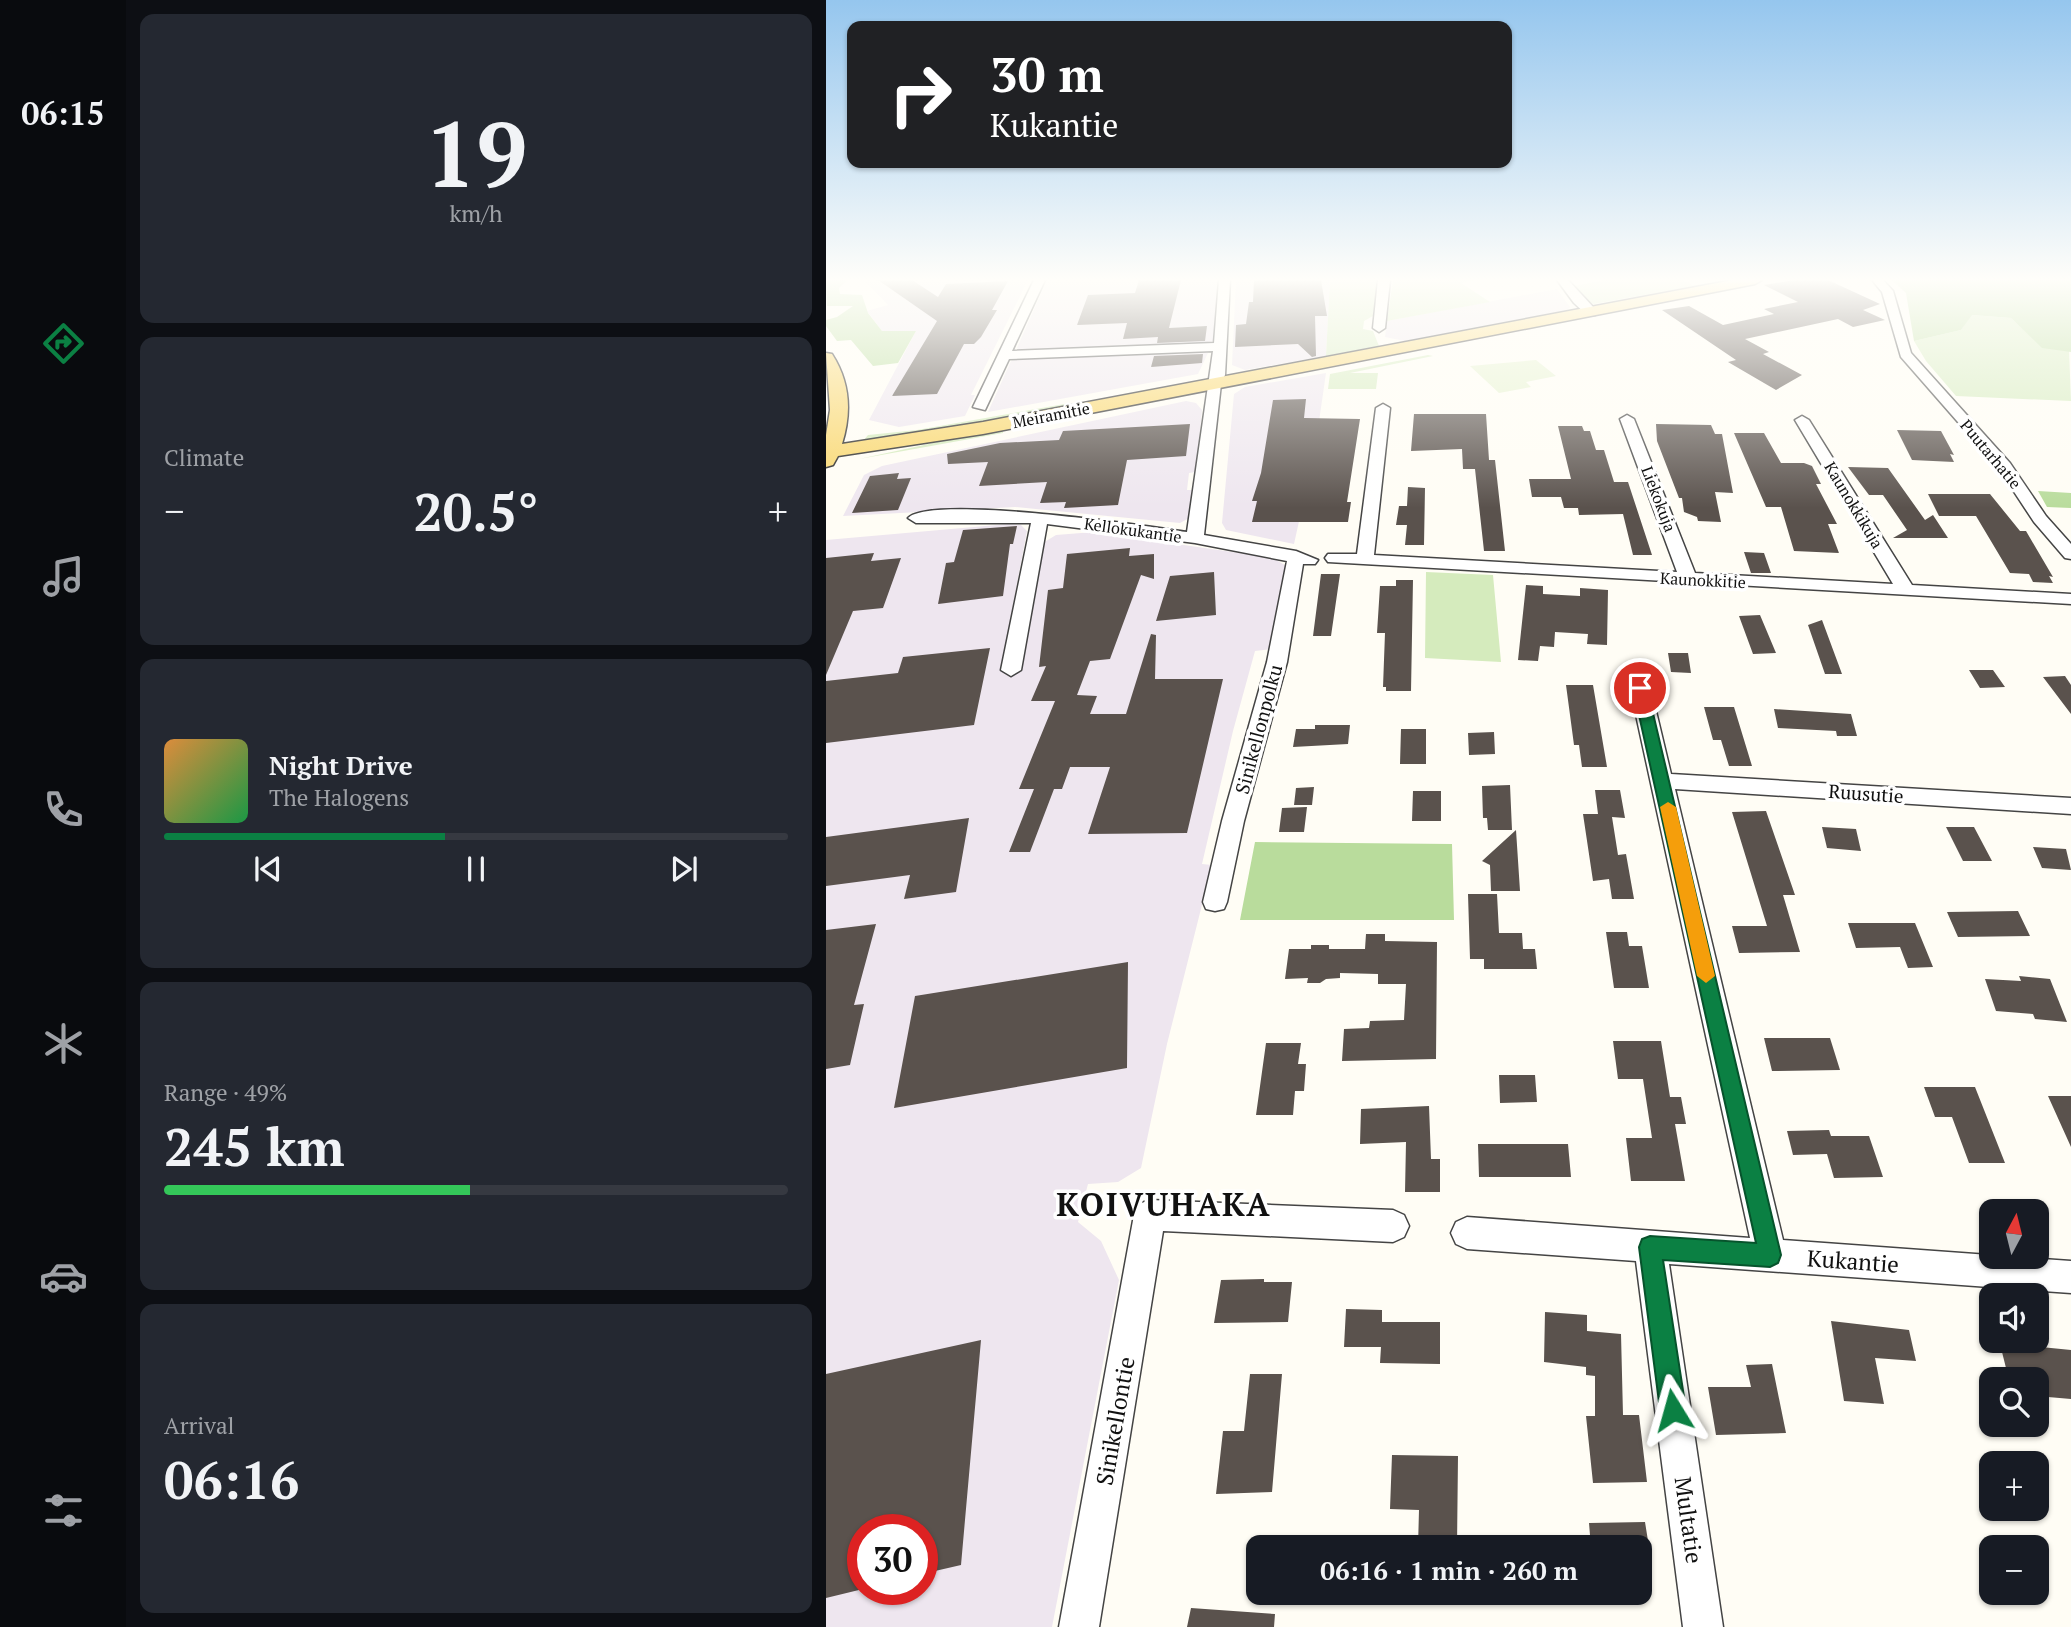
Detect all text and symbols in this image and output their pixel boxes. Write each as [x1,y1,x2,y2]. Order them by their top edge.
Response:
text: 30 m [990,41,1104,106]
icon: right [875,49,966,140]
text: 06:15 [21,92,105,134]
text: 19 [425,92,527,213]
text: Kukantie [990,104,1118,146]
text: km/h [449,198,503,229]
icon: directions [39,319,88,368]
street label: Meiramitie [1010,397,1092,433]
street label: Puutarhatie [1955,415,2027,493]
text: Climate [164,442,244,473]
street label: Kaunokkikuja [1819,458,1889,552]
street label: Liekokuja [1636,463,1682,535]
text: 20.5° [413,477,539,546]
text: − [164,486,184,536]
text: + [768,486,788,536]
street label: Kellokukantie [1083,512,1183,548]
icon: music [39,552,88,601]
street label: Kaunokkitie [1659,567,1747,593]
pin [1610,658,1670,718]
street label: Sinikellonpolku [1229,661,1287,796]
icon: arrive [1621,669,1659,707]
text: Night Drive [269,748,413,782]
street label: Ruusutie [1828,778,1904,808]
text: The Halogens [269,782,409,813]
icon: phone [39,785,88,834]
icon: previous [249,850,287,888]
icon: pause [457,850,495,888]
icon: next [665,850,703,888]
icon: climate [39,1019,88,1068]
text: Range · 49% [164,1077,287,1108]
text: 245 km [164,1112,345,1181]
district label: KOIVUHAKA [1056,1183,1272,1225]
north arrow [1979,1199,2049,1269]
map controls [1979,1199,2049,1605]
street label: Kukantie [1806,1242,1900,1280]
icon: car [39,1252,88,1301]
button: sound [1979,1283,2049,1353]
street label: Sinikellontie [1088,1354,1142,1488]
button: search [1979,1367,2049,1437]
position arrow [1636,1373,1710,1447]
text: Arrival [164,1410,235,1441]
text: 06:16 [164,1445,299,1514]
button: + [1979,1451,2049,1521]
street label: Multatie [1668,1475,1710,1565]
icon: filters [39,1486,88,1535]
speed limit sign: 30 [847,1514,938,1605]
button: − [1979,1535,2049,1605]
text: 06:16 · 1 min · 260 m [1320,1553,1578,1587]

